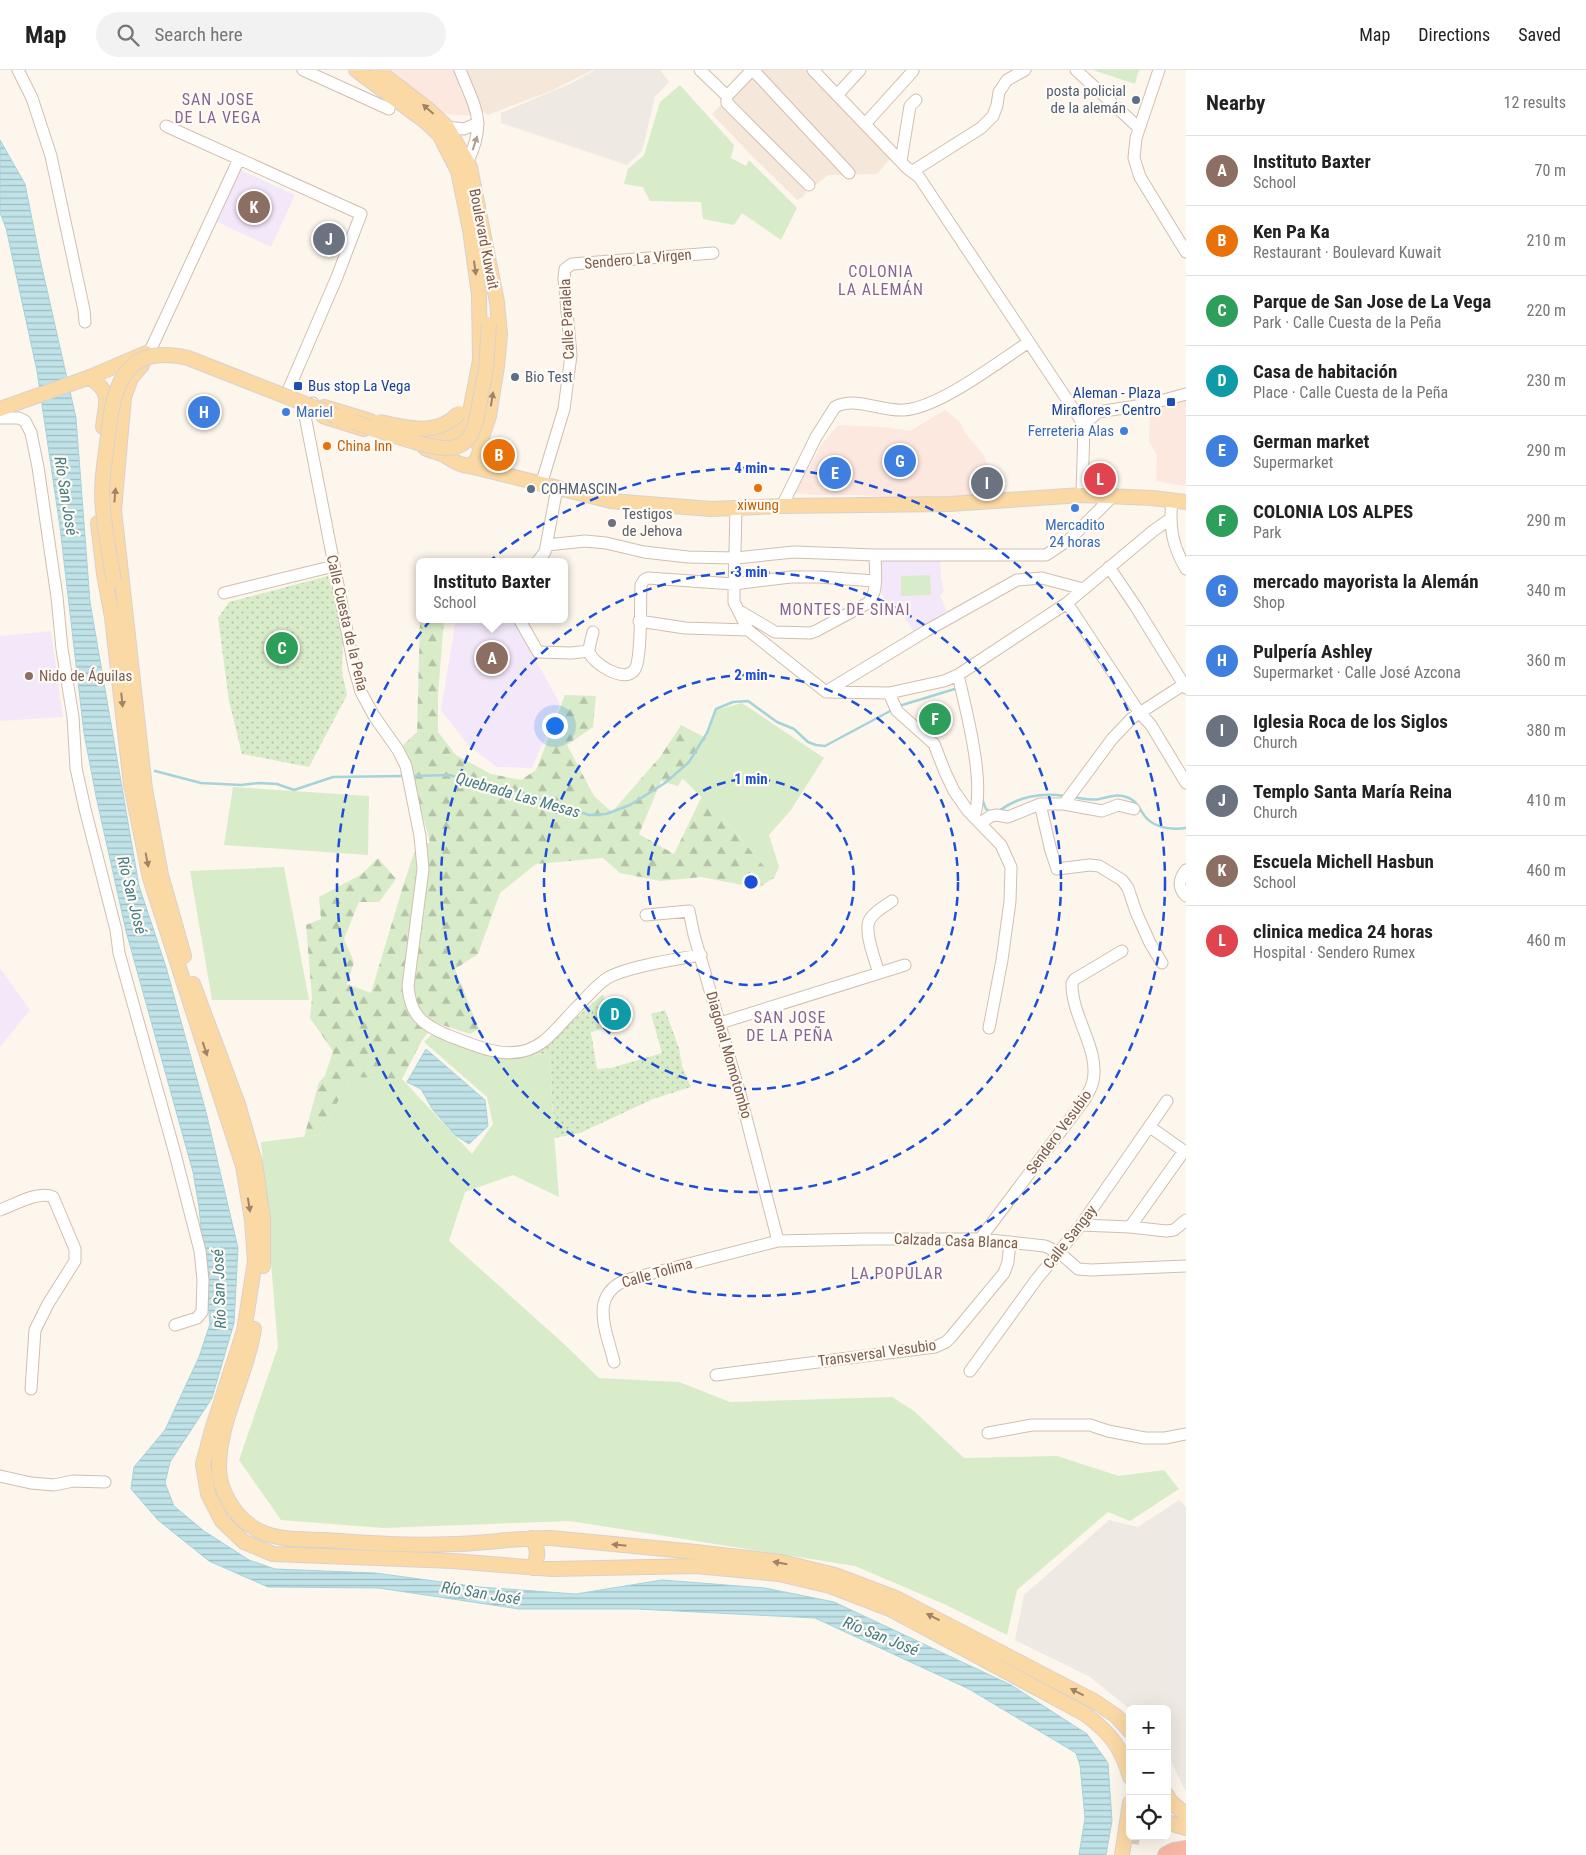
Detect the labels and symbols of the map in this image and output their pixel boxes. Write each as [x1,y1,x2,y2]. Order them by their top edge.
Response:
place label: posta policial de la alemán [1046,82,1126,117]
district label: SAN JOSE DE LA VEGA [174,90,262,127]
marker: posta policial de la alemán [1130,94,1142,106]
one-way arrow [421,104,434,115]
one-way arrow [472,135,480,150]
street label: Boulevard Kuwait [465,187,503,291]
pin: K [238,188,270,226]
pin: J [313,220,345,258]
street label: Sendero La Virgen [584,245,692,273]
one-way arrow [471,260,479,276]
district label: COLONIA LA ALEMÁN [838,262,924,299]
street label: Calle Paralela [556,278,578,360]
place label: Bio Test [525,368,573,386]
marker: Bio Test [509,371,521,383]
place label: Bus stop La Vega [308,377,411,395]
marker: Bus stop La Vega [292,380,304,392]
place label: Aleman - Plaza Miraflores - Centro [1052,384,1161,419]
one-way arrow [488,391,496,407]
pin: H [188,393,220,431]
marker: Aleman - Plaza Miraflores - Centro [1165,396,1177,408]
place label: Mariel [296,403,333,421]
marker: Mariel [280,406,292,418]
place label: Ferreteria Alas [1028,422,1114,440]
marker: Ferreteria Alas [1118,425,1130,437]
pin: B [483,436,515,474]
place label: China Inn [337,437,392,455]
marker: China Inn [321,440,333,452]
pin: G [884,442,916,480]
pin: E [819,454,851,492]
water label: Río San José [50,455,82,538]
text: 4 min [734,459,768,477]
pin: L [1084,460,1116,498]
pin: I [971,464,1003,502]
place label: COHMASCIN [541,480,617,498]
marker: xiwung [752,482,764,494]
marker: COHMASCIN [525,483,537,495]
one-way arrow [111,487,119,503]
place label: xiwung [737,496,779,514]
marker: Mercadito 24 horas [1069,502,1081,514]
place label: Testigos de Jehova [622,505,682,540]
place label: Mercadito 24 horas [1045,516,1105,551]
marker: Testigos de Jehova [606,517,618,529]
street label: Calle Cuesta de la Peña [323,553,371,693]
text: 3 min [734,563,768,581]
district label: MONTES DE SINAI [780,600,910,619]
pin: C [266,629,298,667]
pin: A [476,639,508,677]
text: 2 min [734,666,768,684]
place label: Nido de Águilas [39,667,132,685]
marker: Nido de Águilas [23,670,35,682]
one-way arrow [118,692,126,708]
pin: F [919,700,951,738]
your location [542,713,568,739]
water label: Quebrada Las Mesas [454,768,582,822]
text: 1 min [734,770,768,788]
one-way arrow [143,853,151,869]
water label: Río San José [113,854,151,937]
centre of rings [742,873,760,891]
street label: Diagonal Momotombo [702,989,756,1121]
pin: D [599,995,631,1033]
district label: SAN JOSE DE LA PEÑA [746,1008,834,1045]
one-way arrow [201,1042,209,1057]
street label: Sendero Vesubio [1022,1086,1096,1178]
one-way arrow [246,1197,254,1213]
street label: Calle Sangay [1040,1202,1100,1272]
street label: Calzada Casa Blanca [894,1230,1018,1252]
water label: Río San José [208,1248,230,1329]
street label: Calle Tolima [620,1254,694,1292]
district label: LA POPULAR [851,1264,943,1283]
street label: Transversal Vesubio [817,1336,937,1370]
one-way arrow [611,1541,627,1549]
one-way arrow [772,1558,788,1566]
water label: Río San José [440,1577,523,1609]
water label: Río San José [841,1612,922,1660]
one-way arrow [925,1613,940,1621]
one-way arrow [1070,1688,1084,1696]

